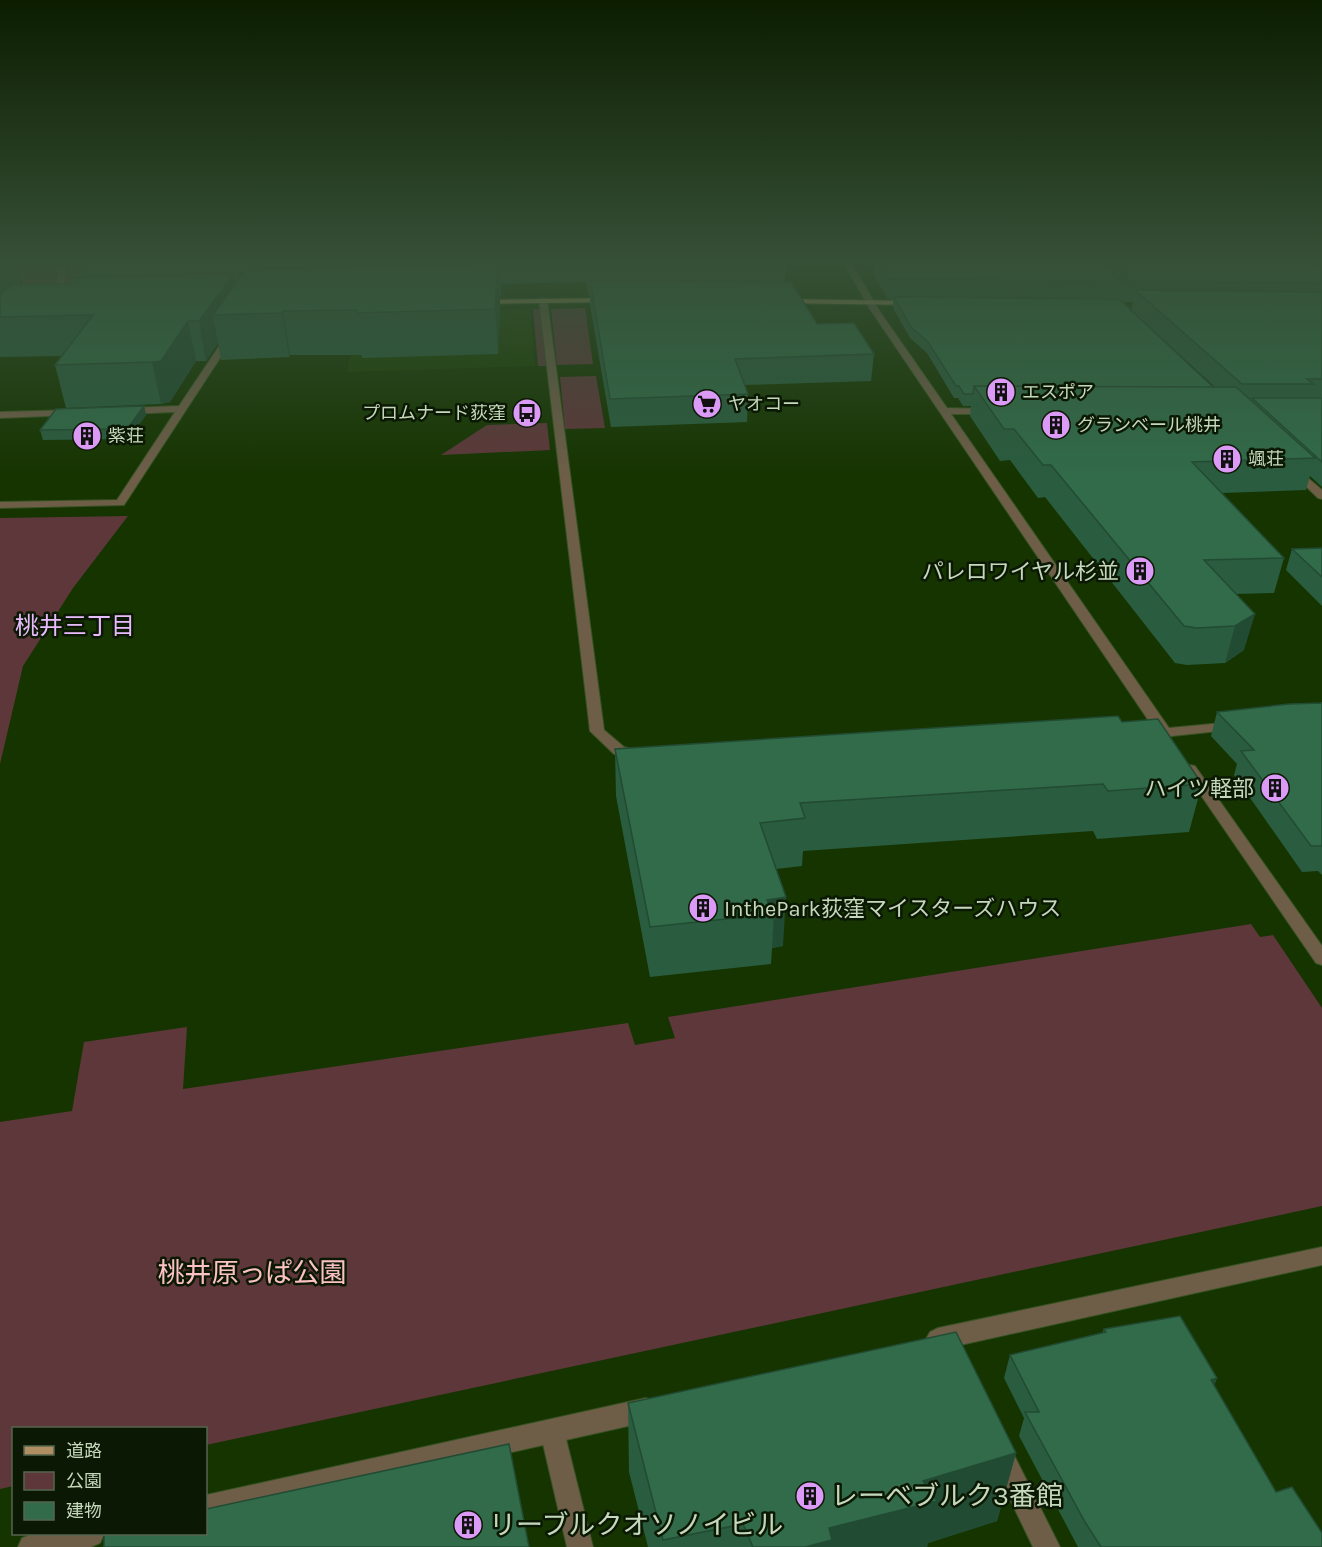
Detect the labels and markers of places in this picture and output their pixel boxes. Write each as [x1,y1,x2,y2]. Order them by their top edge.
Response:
building icon: エスポア [985,376,1017,408]
place label: エスポア [1022,381,1094,403]
supermarket icon: ヤオコー [691,388,723,420]
place label: ヤオコー [728,393,800,415]
bus stop icon: プロムナード荻窪 [511,397,543,429]
place label: プロムナード荻窪 [362,402,506,424]
building icon: グランベール桃井 [1040,409,1072,441]
place label: グランベール桃井 [1077,414,1221,436]
building icon: 紫荘 [71,420,103,452]
place label: 紫荘 [108,425,144,447]
building icon: 颯荘 [1211,443,1243,475]
place label: 颯荘 [1248,448,1284,470]
building icon: パレロワイヤル杉並 [1124,555,1156,587]
place label: パレロワイヤル杉並 [922,559,1119,585]
building icon: ハイツ軽部 [1259,772,1291,804]
place label: ハイツ軽部 [1144,776,1254,802]
building icon: InthePark荻窪マイスターズハウス [687,892,719,924]
place label: InthePark荻窪マイスターズハウス [724,896,1061,922]
building icon: レーベブルク3番館 [794,1480,826,1512]
place label: レーベブルク3番館 [831,1480,1063,1512]
building icon: リーブルクオソノイビル [452,1509,484,1541]
place label: リーブルクオソノイビル [489,1509,784,1541]

